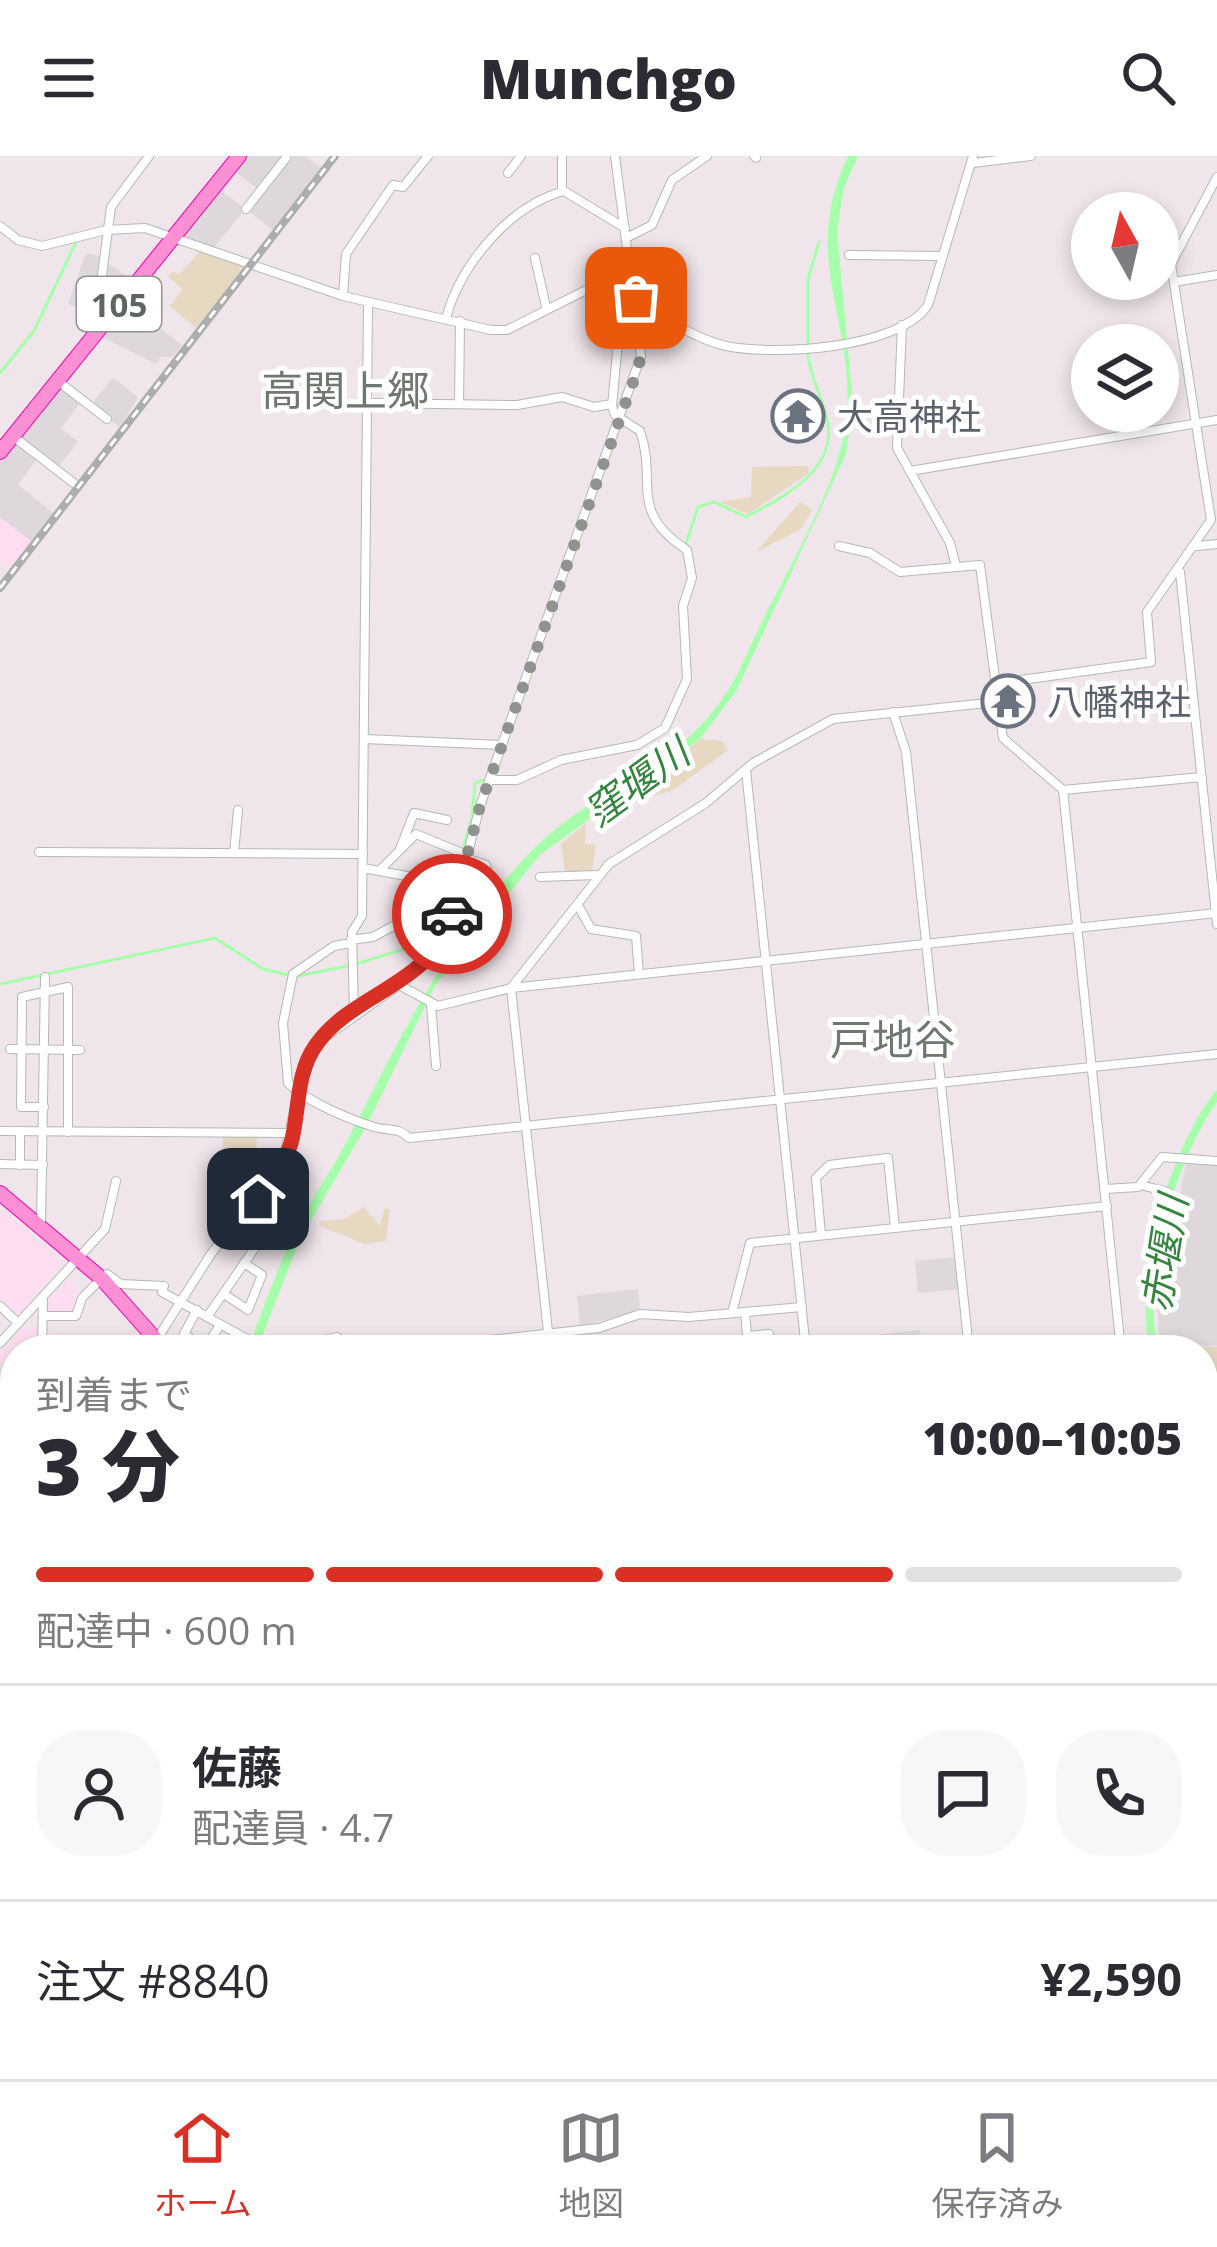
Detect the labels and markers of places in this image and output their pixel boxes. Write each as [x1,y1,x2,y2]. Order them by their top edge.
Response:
pin [585,247,687,349]
temple icon: 大高神社 [770,388,826,444]
place label: 大高神社 [837,392,981,441]
temple icon: 八幡神社 [980,673,1036,729]
place label: 八幡神社 [1047,677,1191,726]
pin [207,1148,309,1250]

